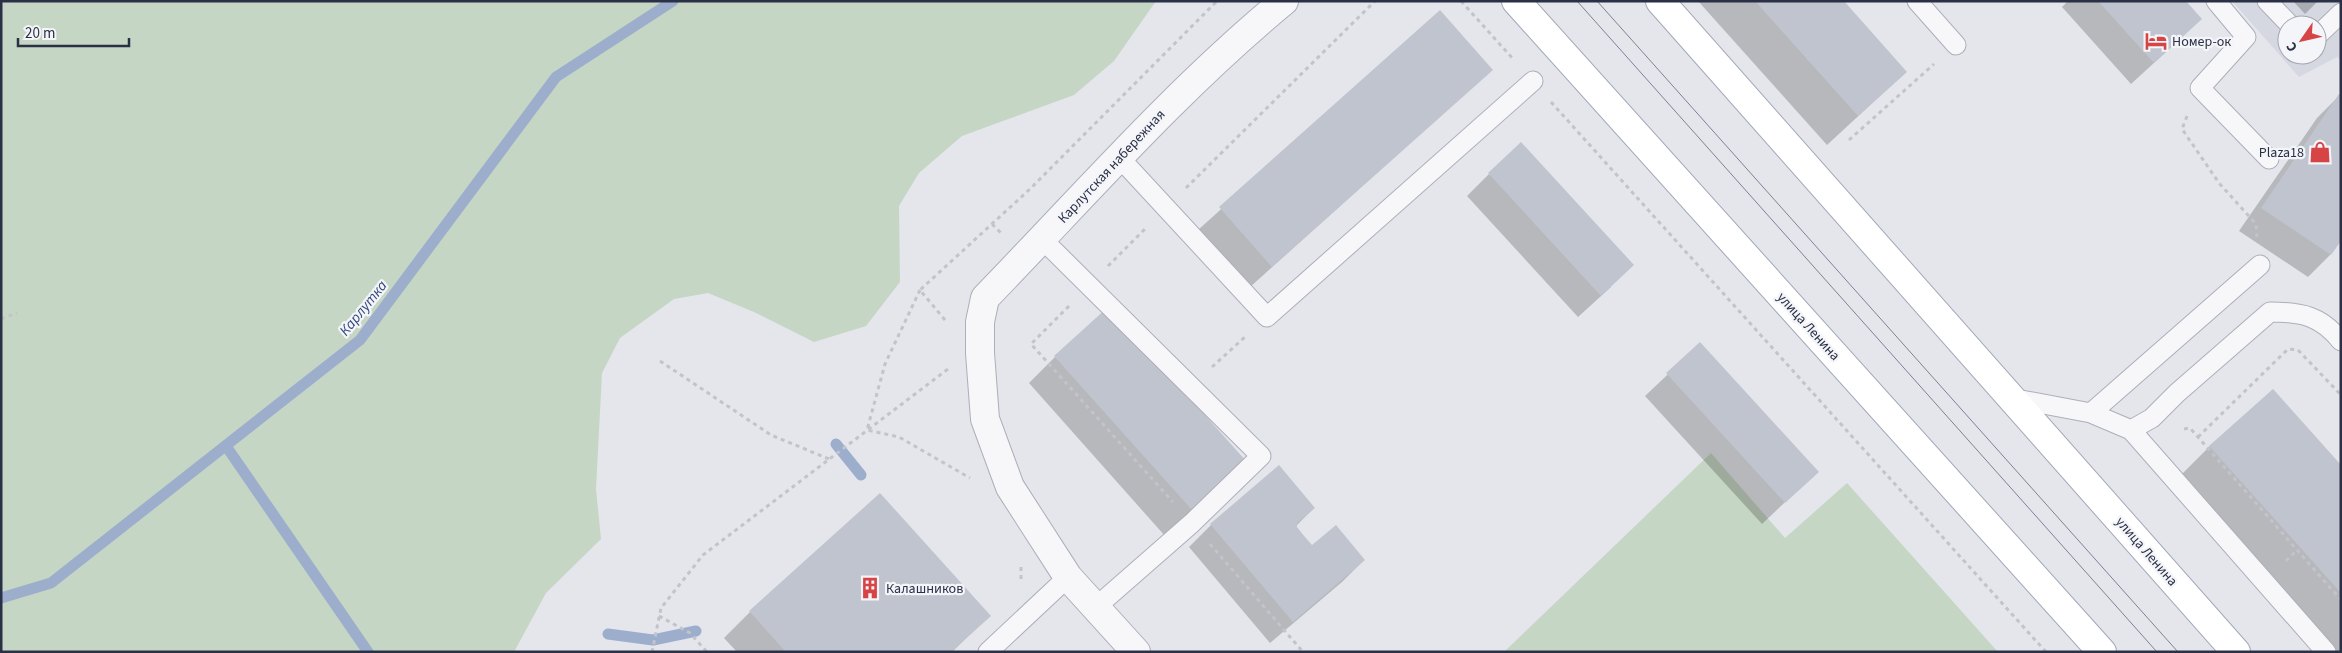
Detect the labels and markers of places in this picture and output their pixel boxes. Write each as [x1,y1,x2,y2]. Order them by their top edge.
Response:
hotel icon: Номер-ок [2143,28,2169,54]
place label: Номер-ок [2172,32,2231,52]
shop icon: Plaza18 [2307,139,2333,165]
place label: Plaza18 [2259,143,2304,163]
building icon: Калашников [857,575,883,601]
place label: Калашников [886,579,963,599]

